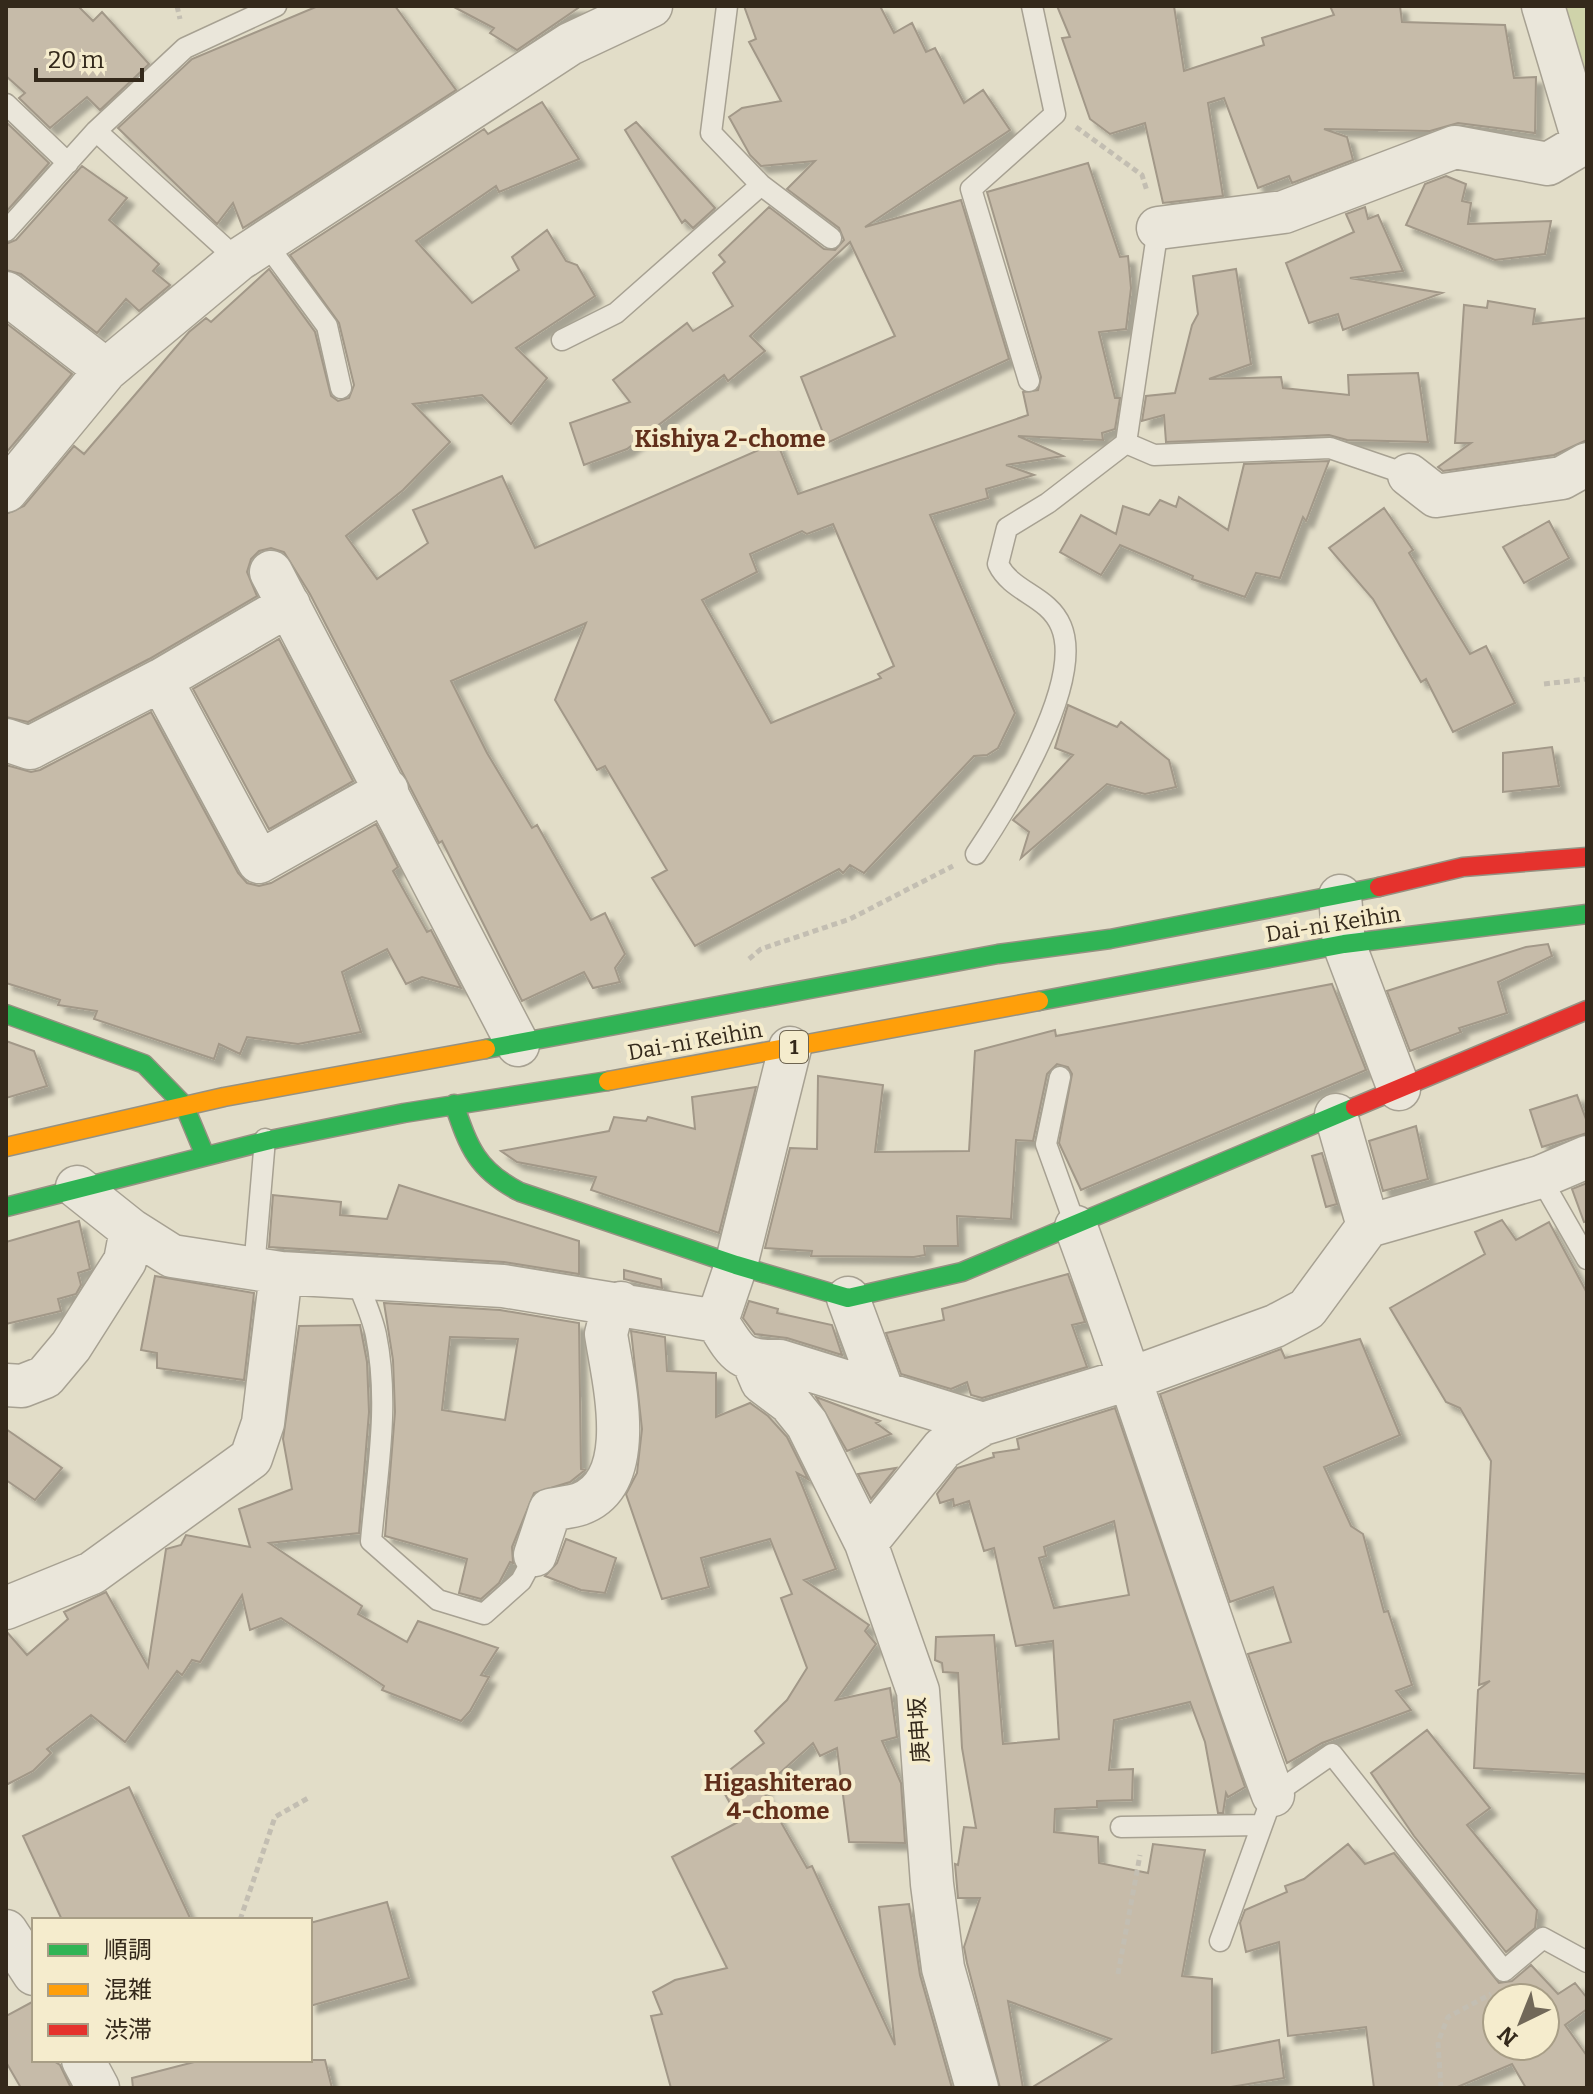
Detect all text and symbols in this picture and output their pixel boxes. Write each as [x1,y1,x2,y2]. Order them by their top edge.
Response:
scale bar [36,32,142,82]
text: 20 m [48,46,104,74]
district label: Kishiya 2-chome [634,425,826,453]
street label: Dai-ni Keihin [1264,900,1402,948]
street label: Dai-ni Keihin [626,1016,764,1066]
road number: 1 [780,1031,808,1063]
street label: 庚申坂 [903,1696,935,1764]
district label: Higashiterao 4-chome [704,1769,852,1825]
legend [32,1918,312,2062]
text: 順調 [104,1936,152,1964]
text: 混雑 [104,1976,152,2004]
north arrow [1481,1982,1561,2062]
text: 渋滞 [104,2016,152,2044]
text: N [1492,2021,1523,2052]

